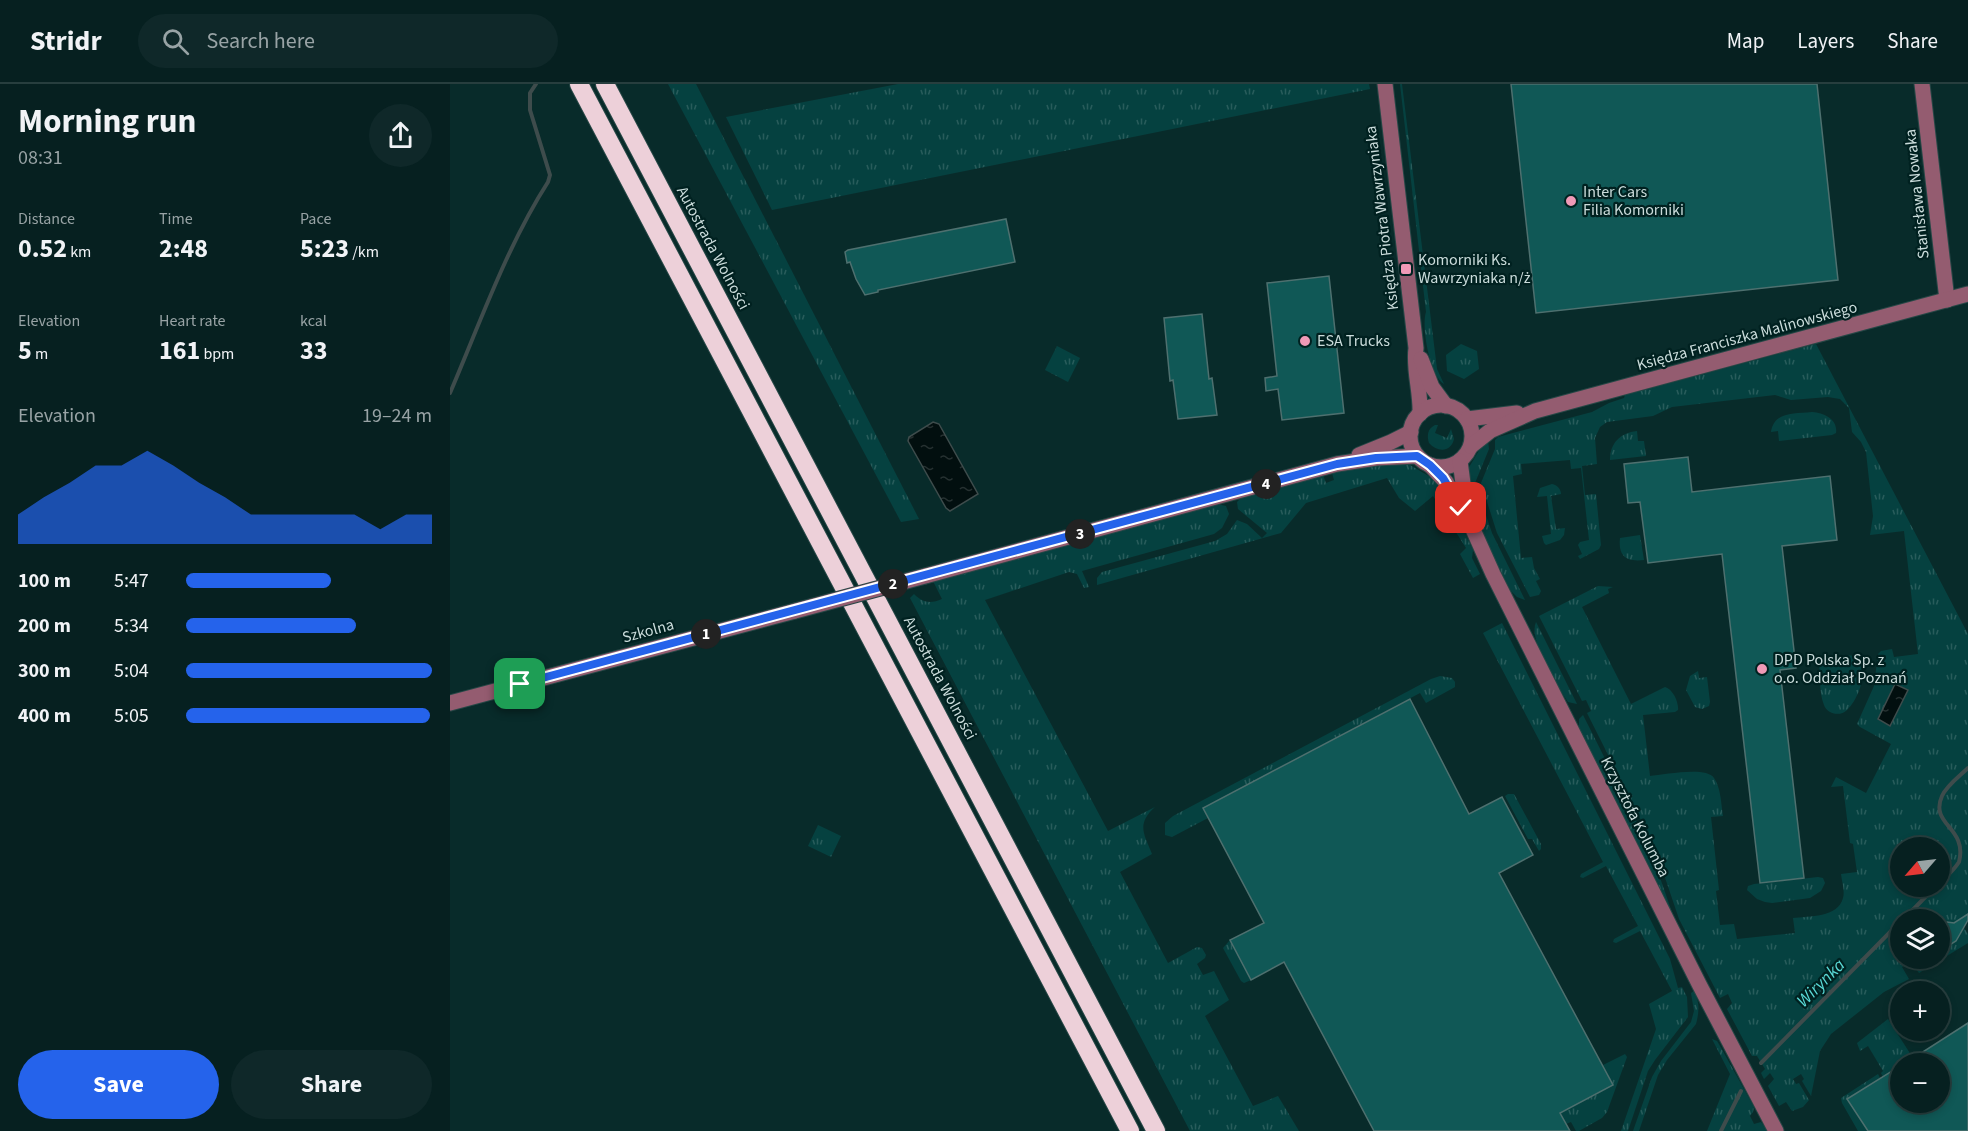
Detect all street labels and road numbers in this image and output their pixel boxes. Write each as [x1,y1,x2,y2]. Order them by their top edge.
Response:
street label: Księdza Piotra Wawrzyniaka [1360,124,1404,312]
street label: Stanisława Nowaka [1899,128,1935,260]
street label: Autostrada Wolności [671,182,755,314]
street label: Księdza Franciszka Malinowskiego [1634,296,1860,376]
street label: Autostrada Wolności [898,612,982,744]
street label: Szkolna [620,614,676,648]
street label: Krzysztofa Kolumba [1595,753,1675,881]

